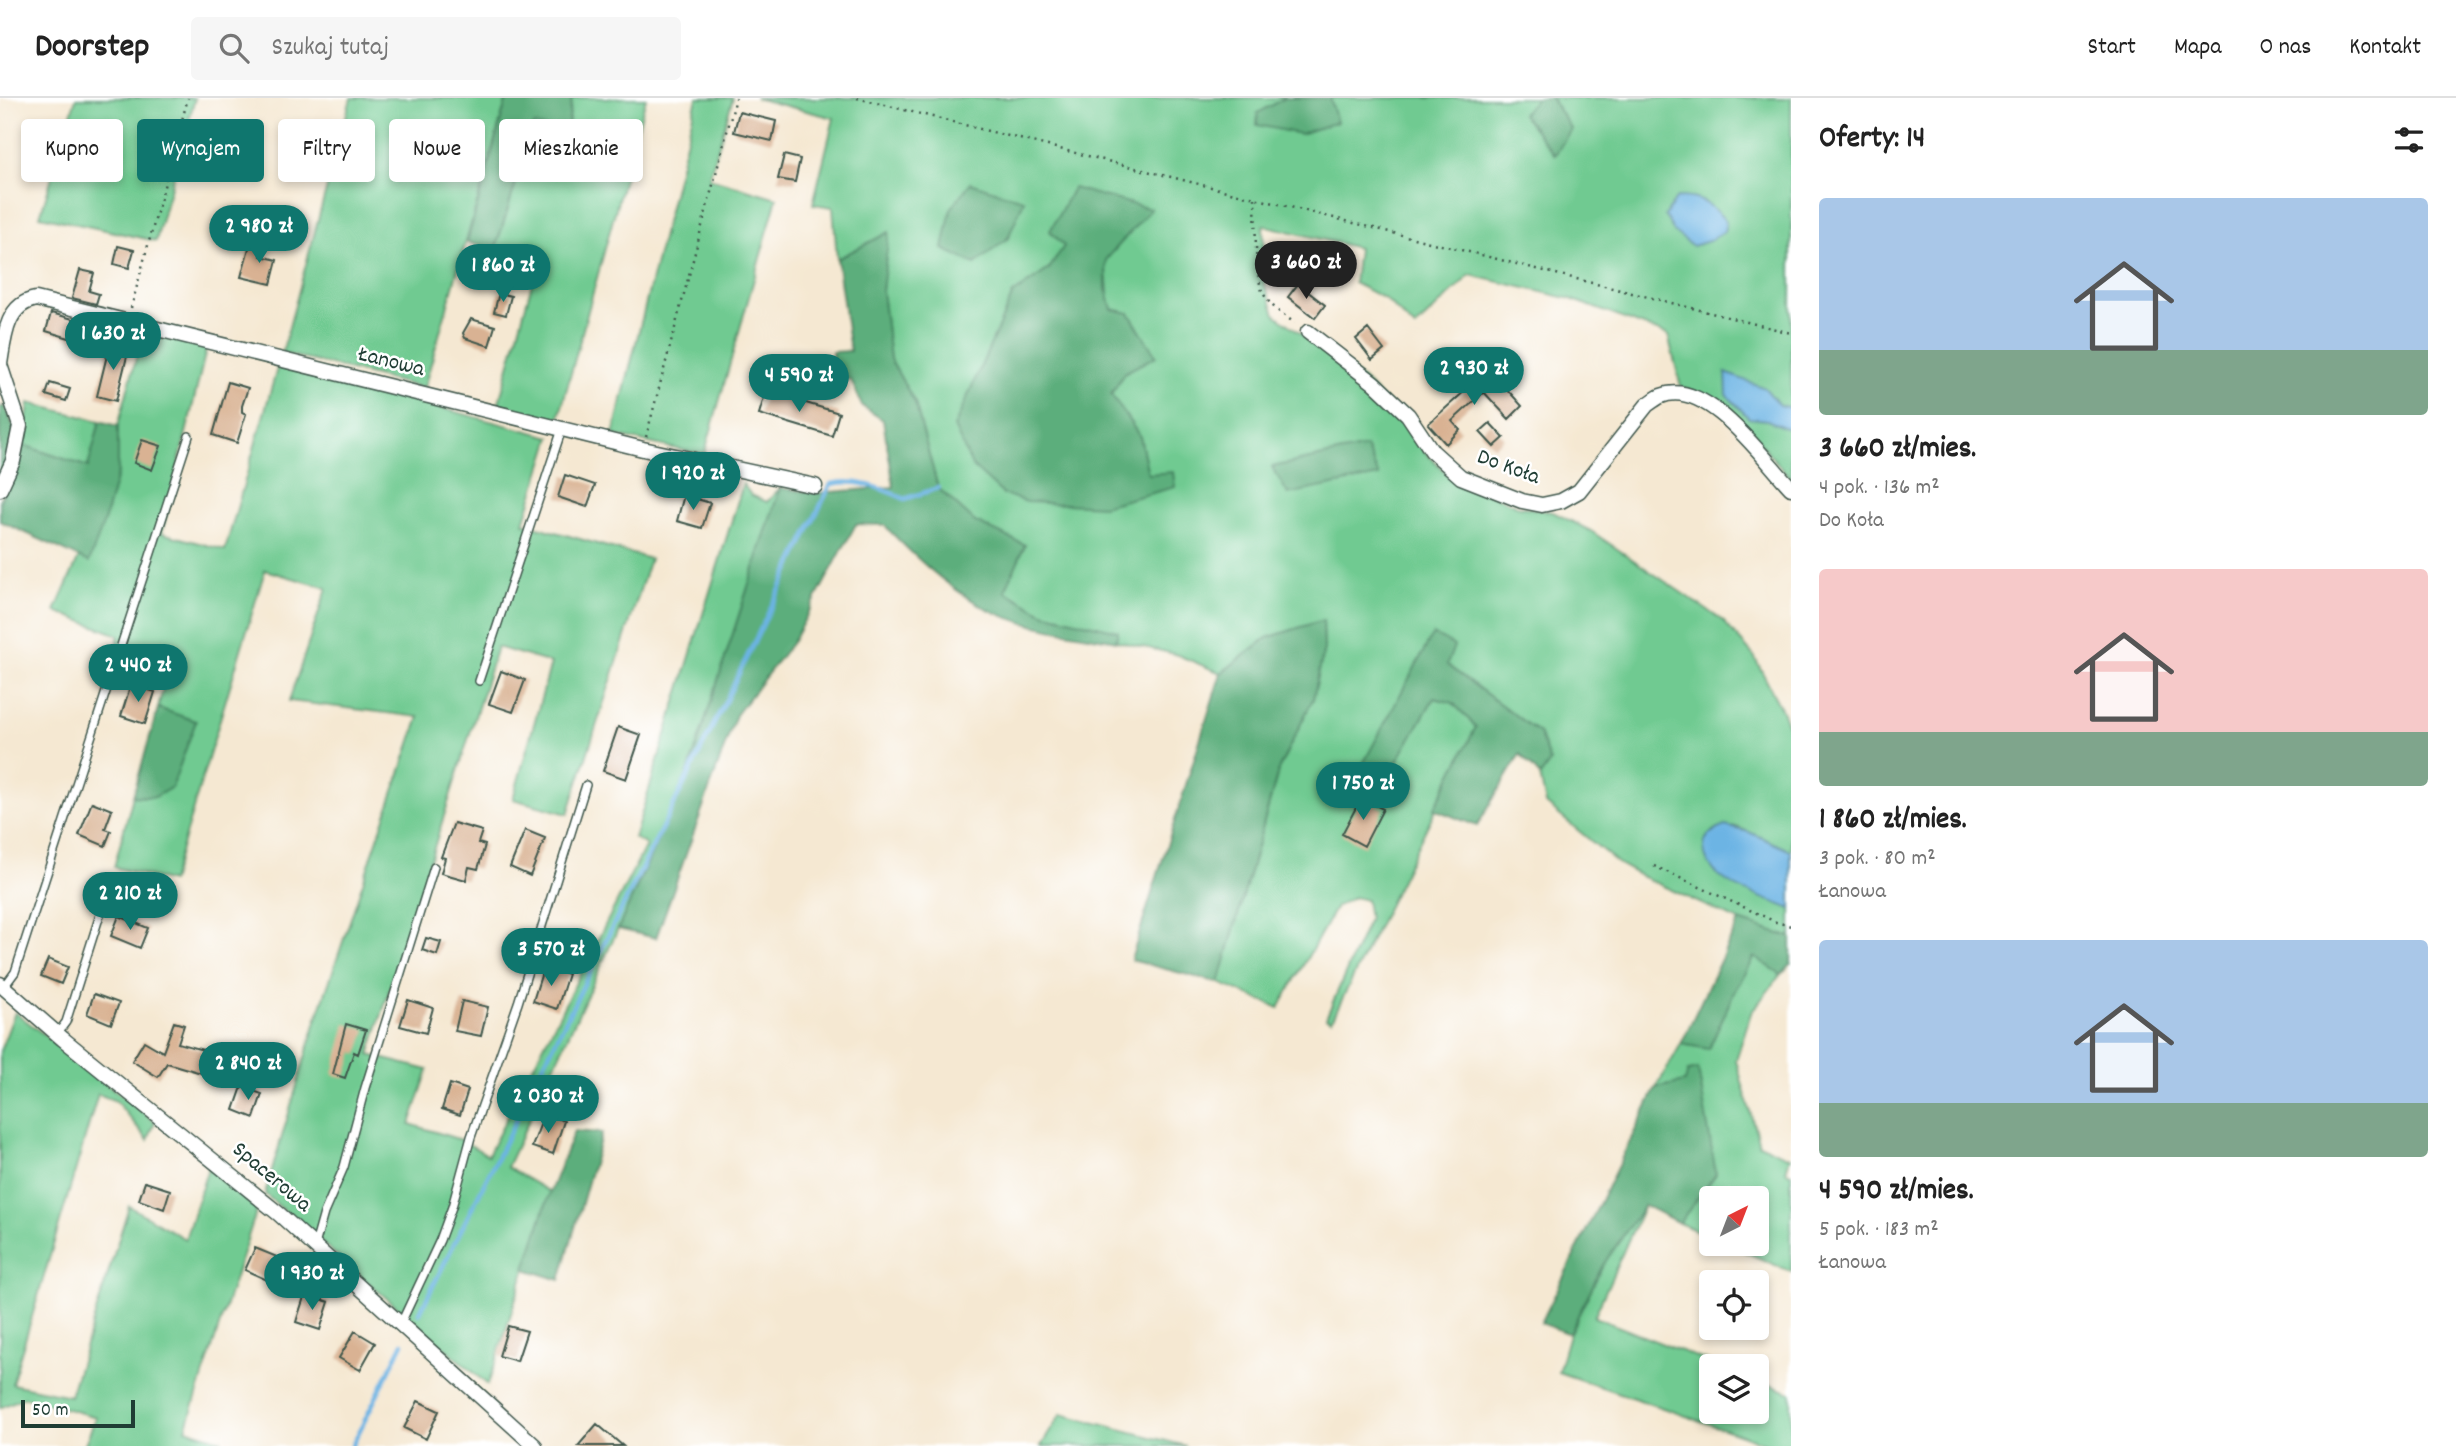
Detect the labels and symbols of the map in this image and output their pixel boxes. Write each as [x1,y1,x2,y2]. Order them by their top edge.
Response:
pin: 2 980 zł [187,206,331,265]
pin: 3 660 zł [1234,242,1378,301]
pin: 1 860 zł [431,244,575,304]
pin: 1 630 zł [41,313,185,372]
street label: Łanowa [354,339,429,387]
pin: 2 930 zł [1402,348,1546,407]
pin: 4 590 zł [727,354,871,414]
street label: Do Koła [1472,441,1545,495]
pin: 1 920 zł [621,452,765,512]
pin: 2 440 zł [66,644,210,704]
pin: 1 750 zł [1291,762,1435,822]
pin: 2 210 zł [58,872,202,932]
pin: 3 570 zł [479,928,623,988]
pin: 2 840 zł [176,1042,320,1102]
pin: 2 030 zł [476,1076,620,1135]
street label: Spacerowa [224,1135,319,1222]
north arrow [1699,1186,1769,1256]
pin: 1 930 zł [240,1252,384,1312]
scale bar [21,1397,135,1429]

